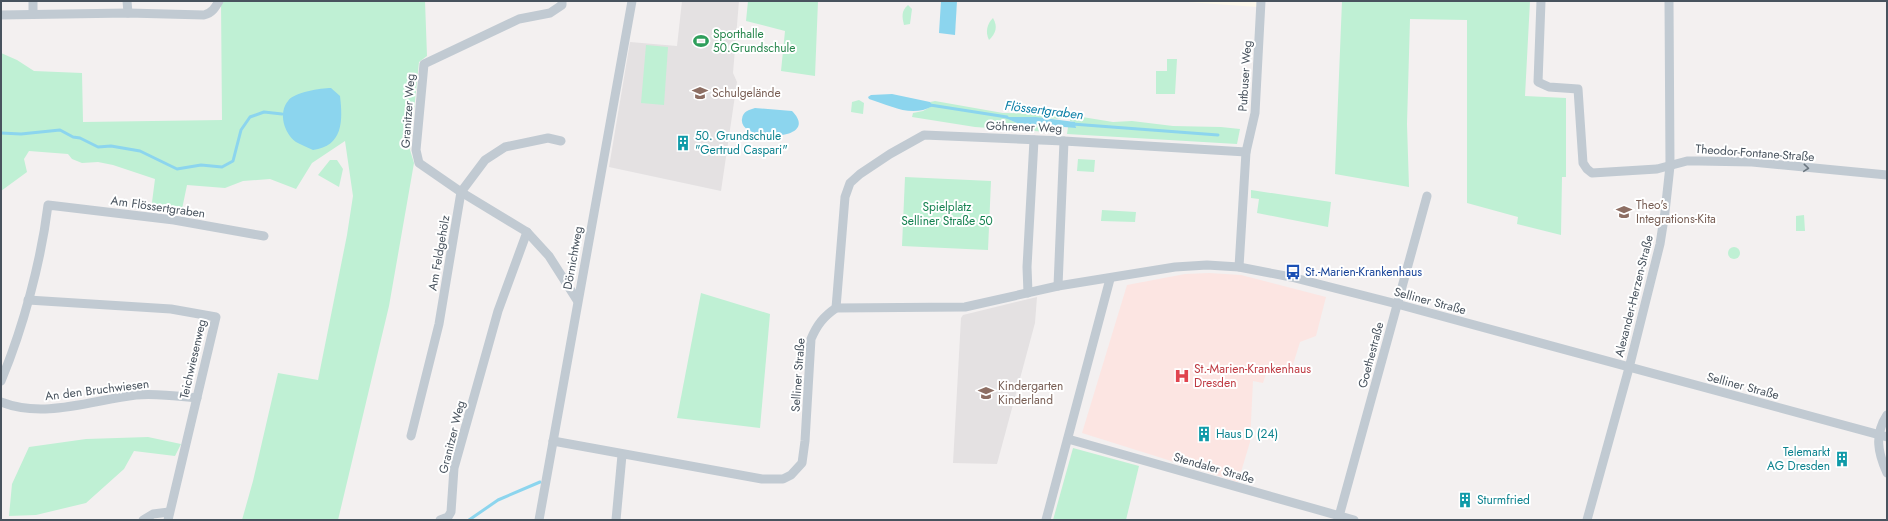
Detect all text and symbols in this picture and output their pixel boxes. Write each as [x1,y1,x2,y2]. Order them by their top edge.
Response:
place label: Sporthalle 50.Grundschule [713,25,796,57]
sports icon: Sporthalle 50.Grundschule [692,32,710,50]
street label: Putbuser Weg [1234,40,1256,112]
street label: Granitzer Weg [396,73,420,149]
school or university icon: Schulgelände [691,84,709,102]
place label: Schulgelände [712,84,781,102]
water label: Flössertgraben [1004,96,1085,124]
street label: Göhrener Weg [986,117,1062,137]
place label: 50. Grundschule "Gertrud Caspari" [695,127,788,159]
building icon: 50. Grundschule "Gertrud Caspari" [674,134,692,152]
street label: Theodor-Fontane-Straße [1695,140,1815,166]
one-way arrow [1803,163,1809,172]
street label: Am Flössertgraben [110,191,206,223]
place label: Theo's Integrations-Kita [1636,196,1716,228]
park label: Spielplatz Selliner Straße 50 [901,198,993,230]
school or university icon: Theo's Integrations-Kita [1615,203,1633,221]
street label: Am Feldgehölz [423,213,455,292]
street label: Dörnichtweg [559,225,587,291]
street label: Alexander-Herzen-Straße [1610,233,1658,359]
bus stop icon: St.-Marien-Krankenhaus [1284,263,1302,281]
place label: St.-Marien-Krankenhaus [1305,263,1422,281]
street label: Selliner Straße [1392,283,1468,319]
street label: Teichwiesenweg [175,317,211,401]
street label: Goethestraße [1354,320,1388,390]
street label: Selliner Straße [786,338,810,412]
place label: St.-Marien-Krankenhaus Dresden [1194,360,1311,392]
hospital icon: St.-Marien-Krankenhaus Dresden [1173,367,1191,385]
street label: Selliner Straße [1705,368,1781,404]
street label: An den Bruchwiesen [44,375,150,405]
place label: Kindergarten Kinderland [998,377,1063,409]
school or university icon: Kindergarten Kinderland [977,384,995,402]
street label: Granitzer Weg [434,399,470,475]
building icon: Haus D (24) [1195,425,1213,443]
place label: Haus D (24) [1216,425,1278,443]
place label: Telemarkt AG Dresden [1767,443,1830,475]
street label: Stendaler Straße [1171,448,1257,488]
building icon: Telemarkt AG Dresden [1833,450,1851,468]
building icon: Sturmfried [1456,491,1474,509]
place label: Sturmfried [1477,491,1530,509]

